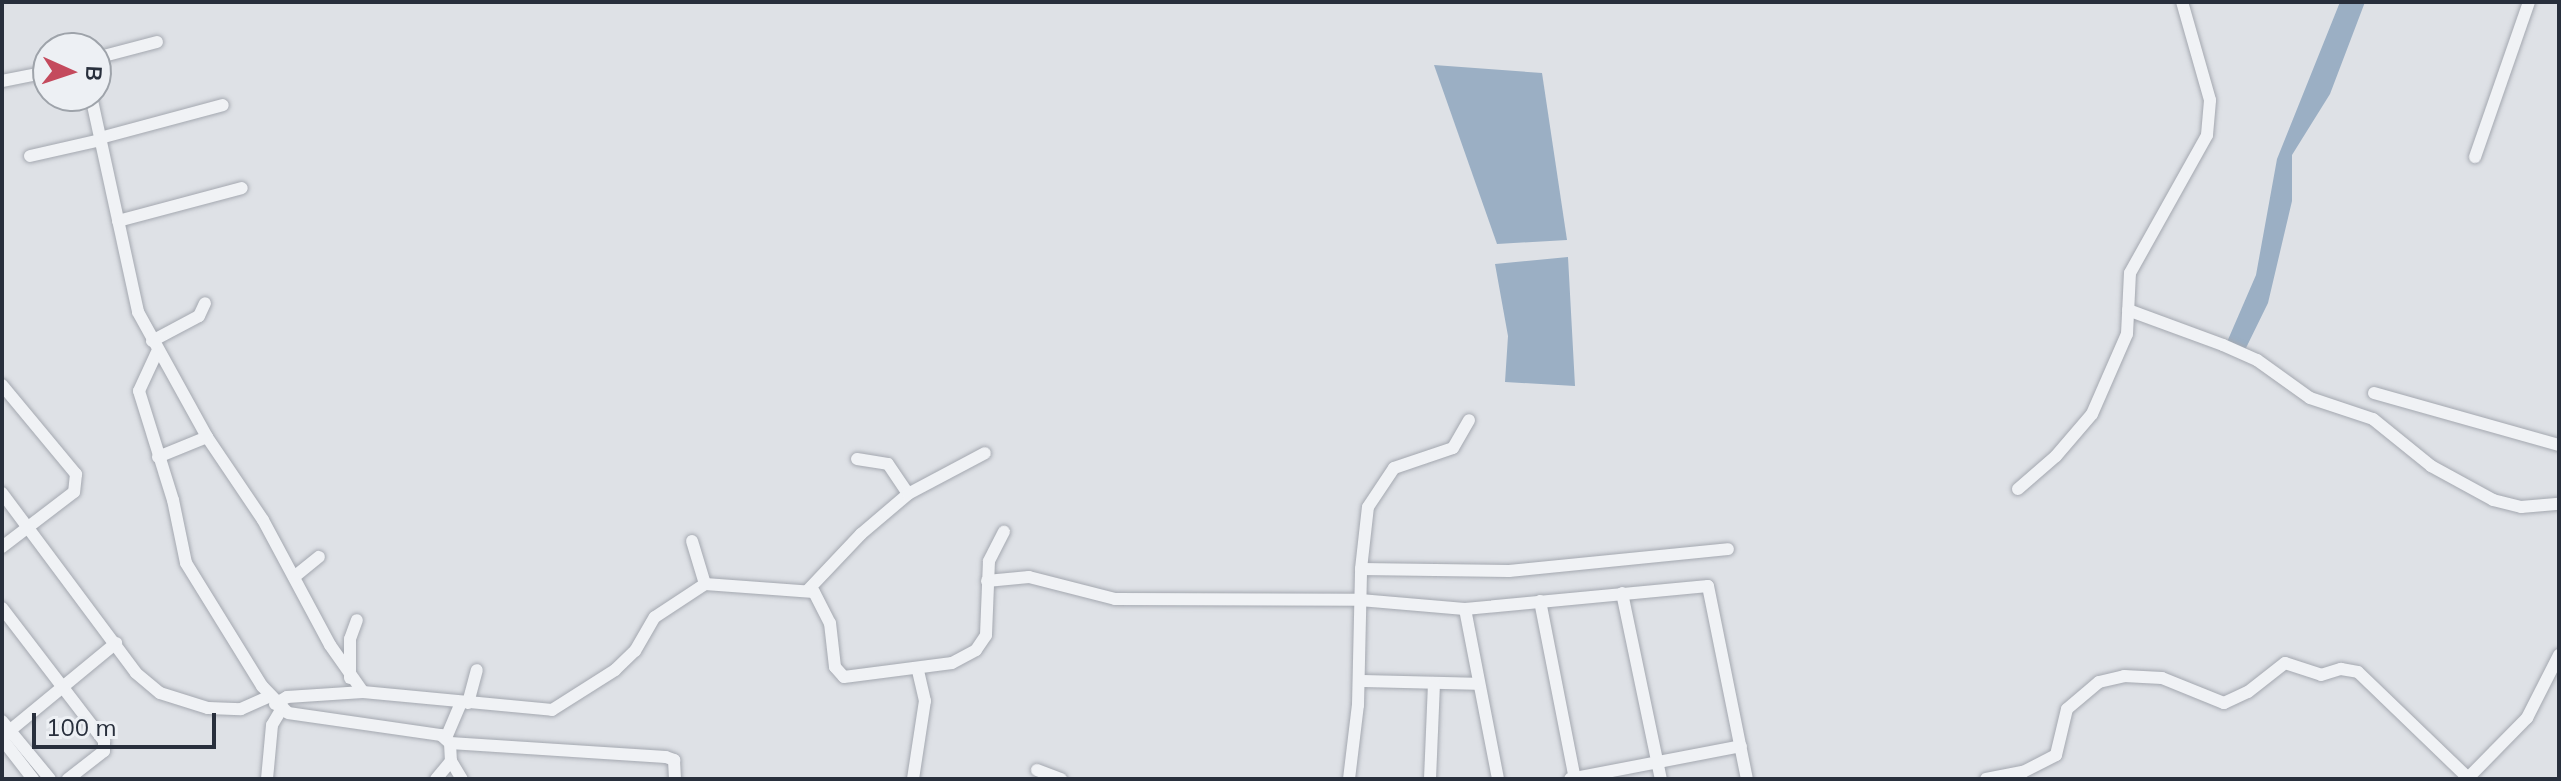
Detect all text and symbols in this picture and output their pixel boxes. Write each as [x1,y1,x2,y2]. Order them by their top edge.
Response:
north arrow [32,32,112,112]
text: B [80,65,108,81]
scale bar [36,697,220,747]
text: 100 m [46,712,117,742]

